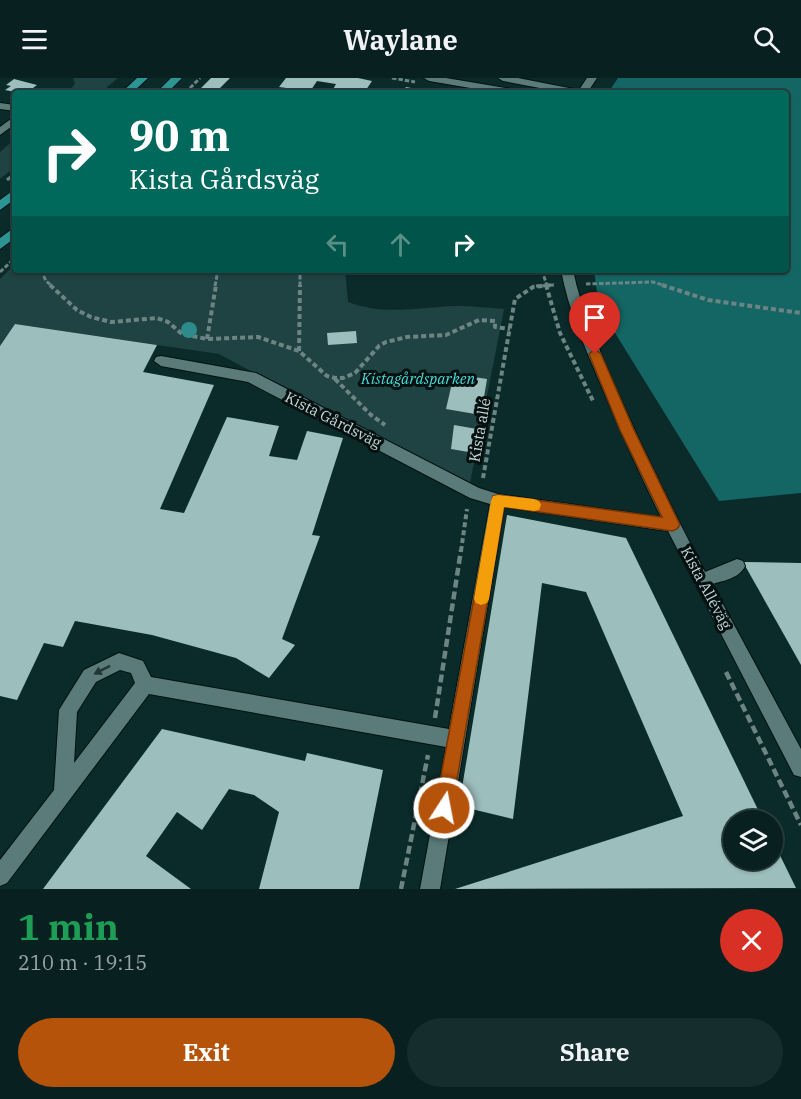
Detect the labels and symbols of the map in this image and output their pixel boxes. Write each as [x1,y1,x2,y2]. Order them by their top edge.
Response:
pin [569,292,620,354]
park label: Kistagårdsparken [360,369,476,388]
street label: Kista Gårdsväg [282,387,385,452]
street label: Kista allé [465,396,494,463]
street label: Kista Alléväg [677,543,736,632]
one-way arrow [93,665,110,675]
position arrow [412,776,476,840]

